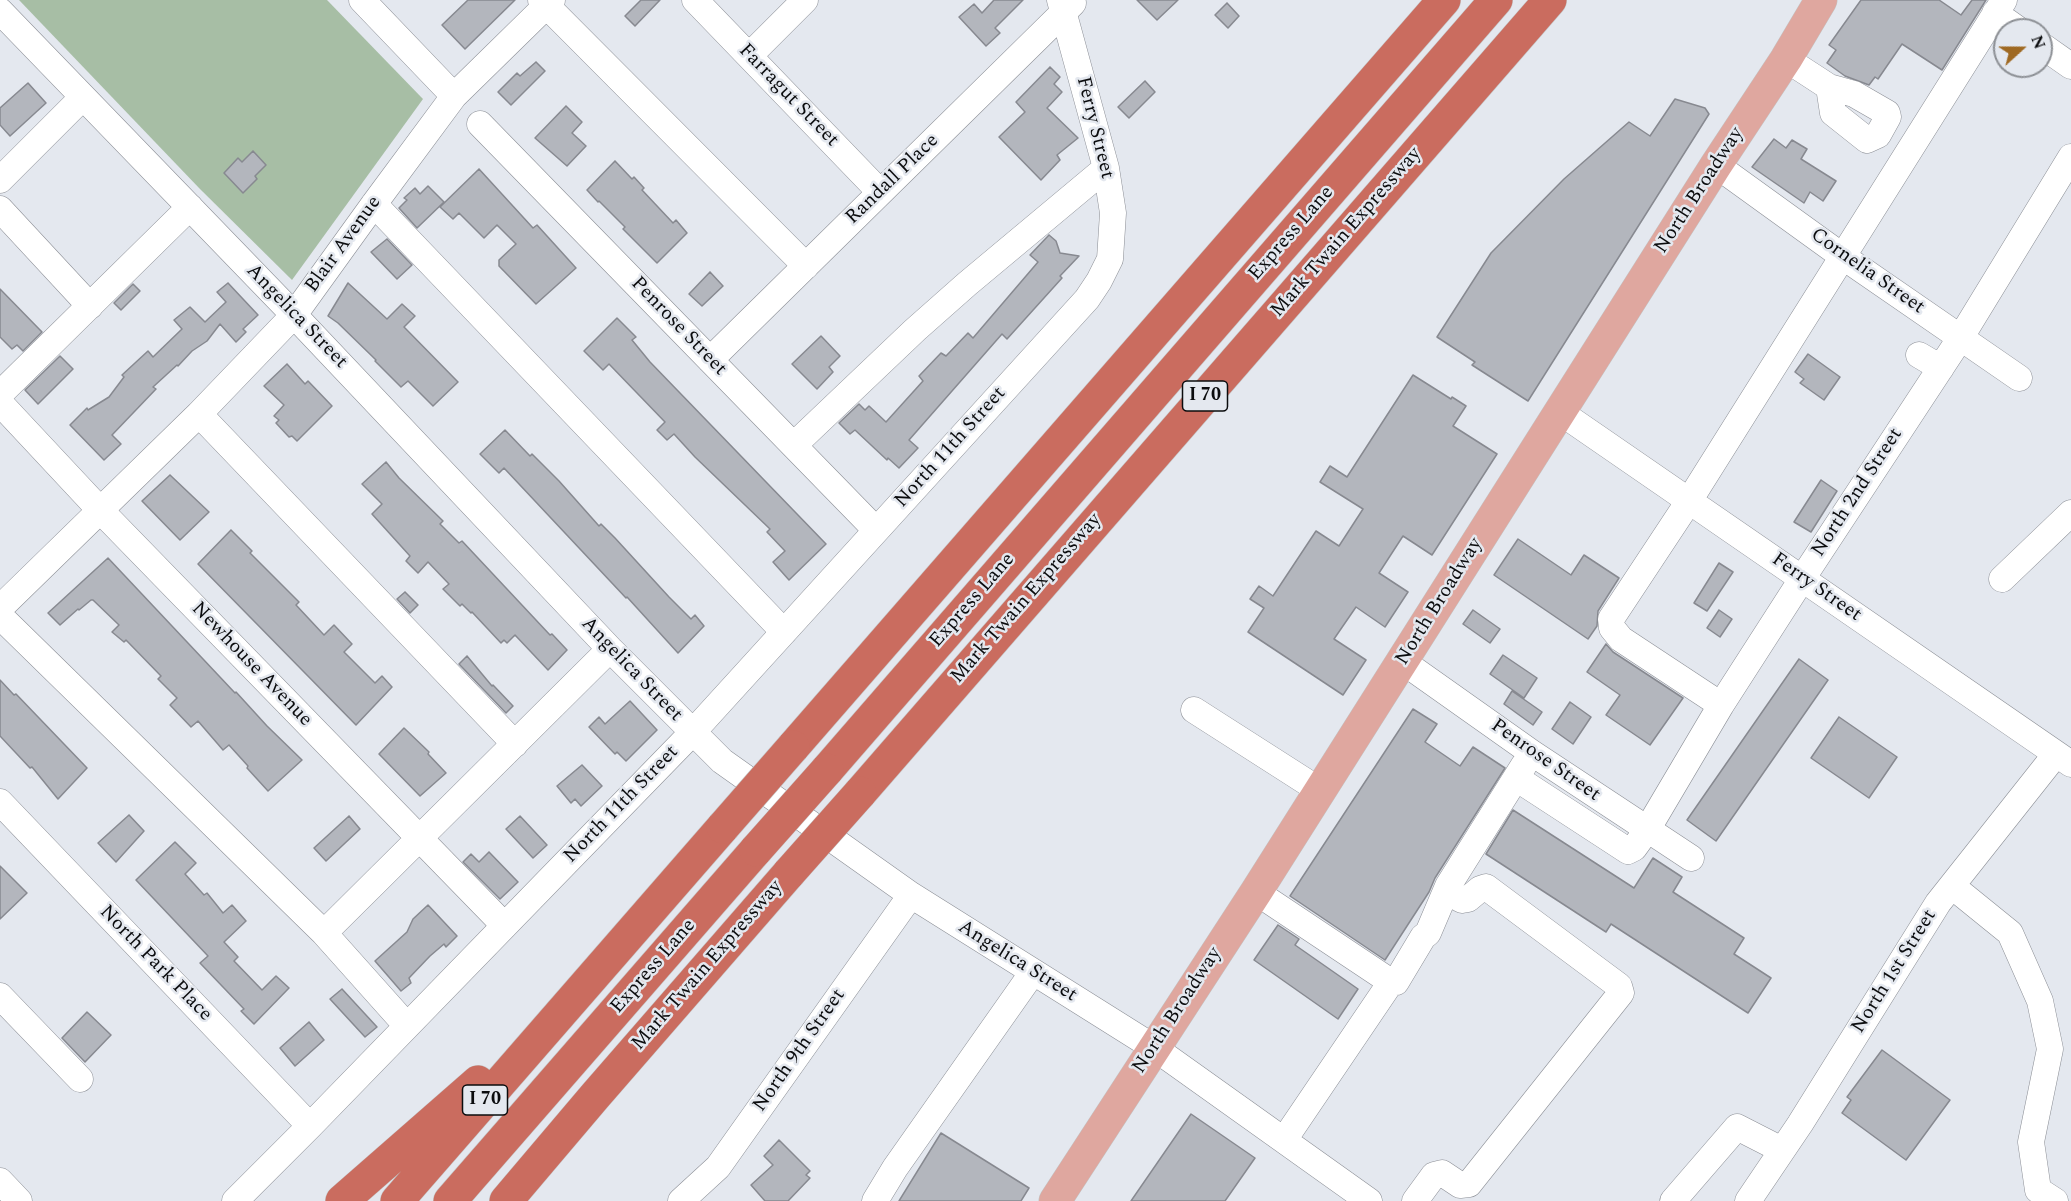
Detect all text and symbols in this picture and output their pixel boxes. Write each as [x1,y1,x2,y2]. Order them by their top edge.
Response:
north arrow [1993,18,2053,78]
text: N [2024,32,2051,53]
street label: Farragut Street [733,39,843,153]
street label: Ferry Street [1070,74,1118,182]
street label: North Broadway [1650,123,1750,259]
street label: Randall Place [841,130,945,230]
street label: Mark Twain Expressway [1267,143,1427,323]
street label: Express Lane [1244,182,1340,286]
street label: Blair Avenue [301,192,387,298]
street label: Cornelia Street [1805,224,1929,320]
street label: Angelica Street [240,260,352,374]
street label: Penrose Street [625,273,731,381]
road number: I 70 [1182,381,1228,411]
street label: North 11th Street [890,383,1012,513]
street label: North 2nd Street [1807,424,1909,562]
street label: Mark Twain Expressway [947,509,1107,689]
street label: North Broadway [1391,534,1489,670]
street label: Ferry Street [1766,548,1866,628]
street label: Express Lane [925,549,1021,653]
street label: Newhouse Avenue [186,598,316,732]
street label: Angelica Street [575,613,687,727]
street label: Penrose Street [1486,714,1604,808]
street label: North 11th Street [560,741,684,869]
street label: Mark Twain Expressway [628,876,788,1056]
street label: North Park Place [93,901,217,1027]
street label: North 1st Street [1847,906,1943,1038]
street label: Express Lane [606,915,702,1019]
street label: Angelica Street [953,916,1081,1008]
street label: North Broadway [1128,943,1228,1079]
street label: North 9th Street [749,985,851,1117]
road number: I 70 [462,1085,508,1115]

